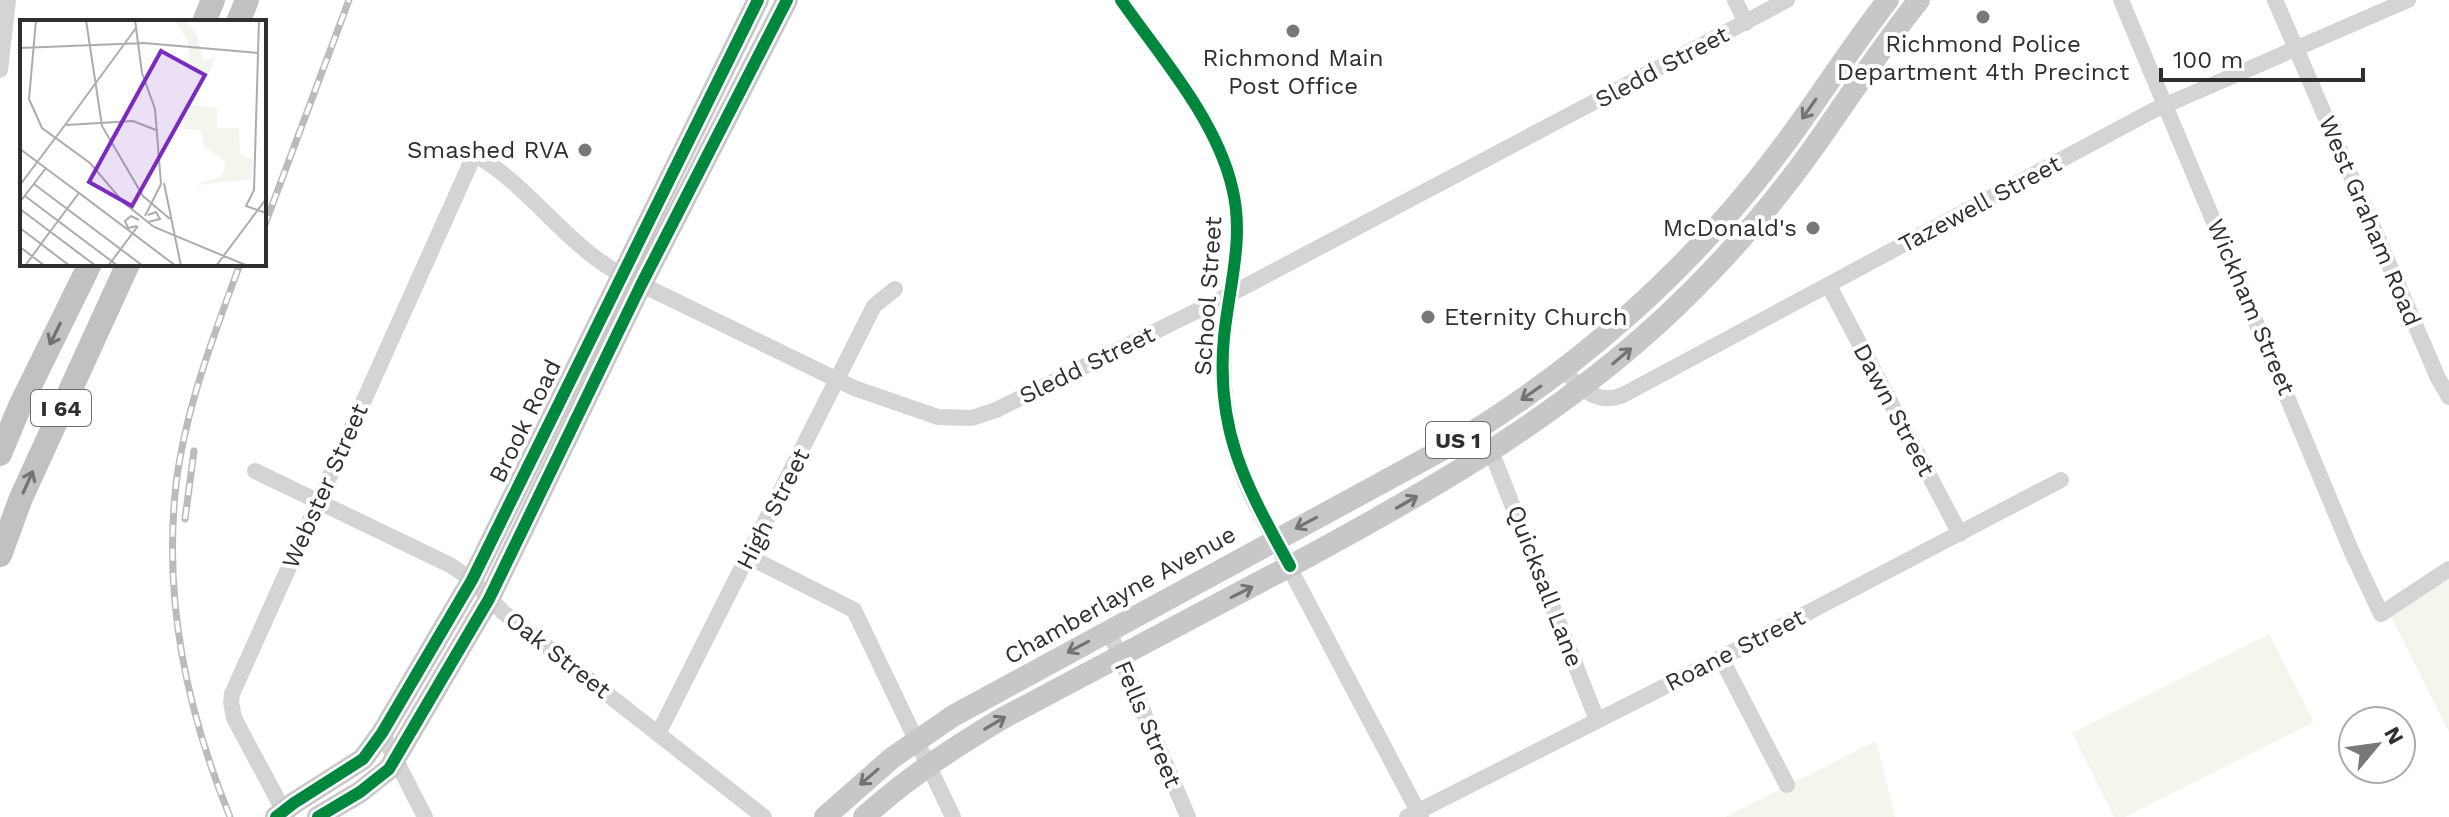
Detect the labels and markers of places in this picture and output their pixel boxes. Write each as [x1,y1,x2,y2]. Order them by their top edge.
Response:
marker: Richmond Police Department 4th Precinct [1974,8,1992,26]
marker: Richmond Main Post Office [1284,22,1302,40]
place label: Richmond Police Department 4th Precinct [1837,30,2129,86]
place label: Richmond Main Post Office [1202,44,1384,100]
place label: Smashed RVA [407,136,569,164]
marker: Smashed RVA [576,141,594,159]
place label: McDonald's [1663,214,1797,242]
marker: McDonald's [1804,219,1822,237]
place label: Eternity Church [1444,303,1628,331]
marker: Eternity Church [1419,308,1437,326]

